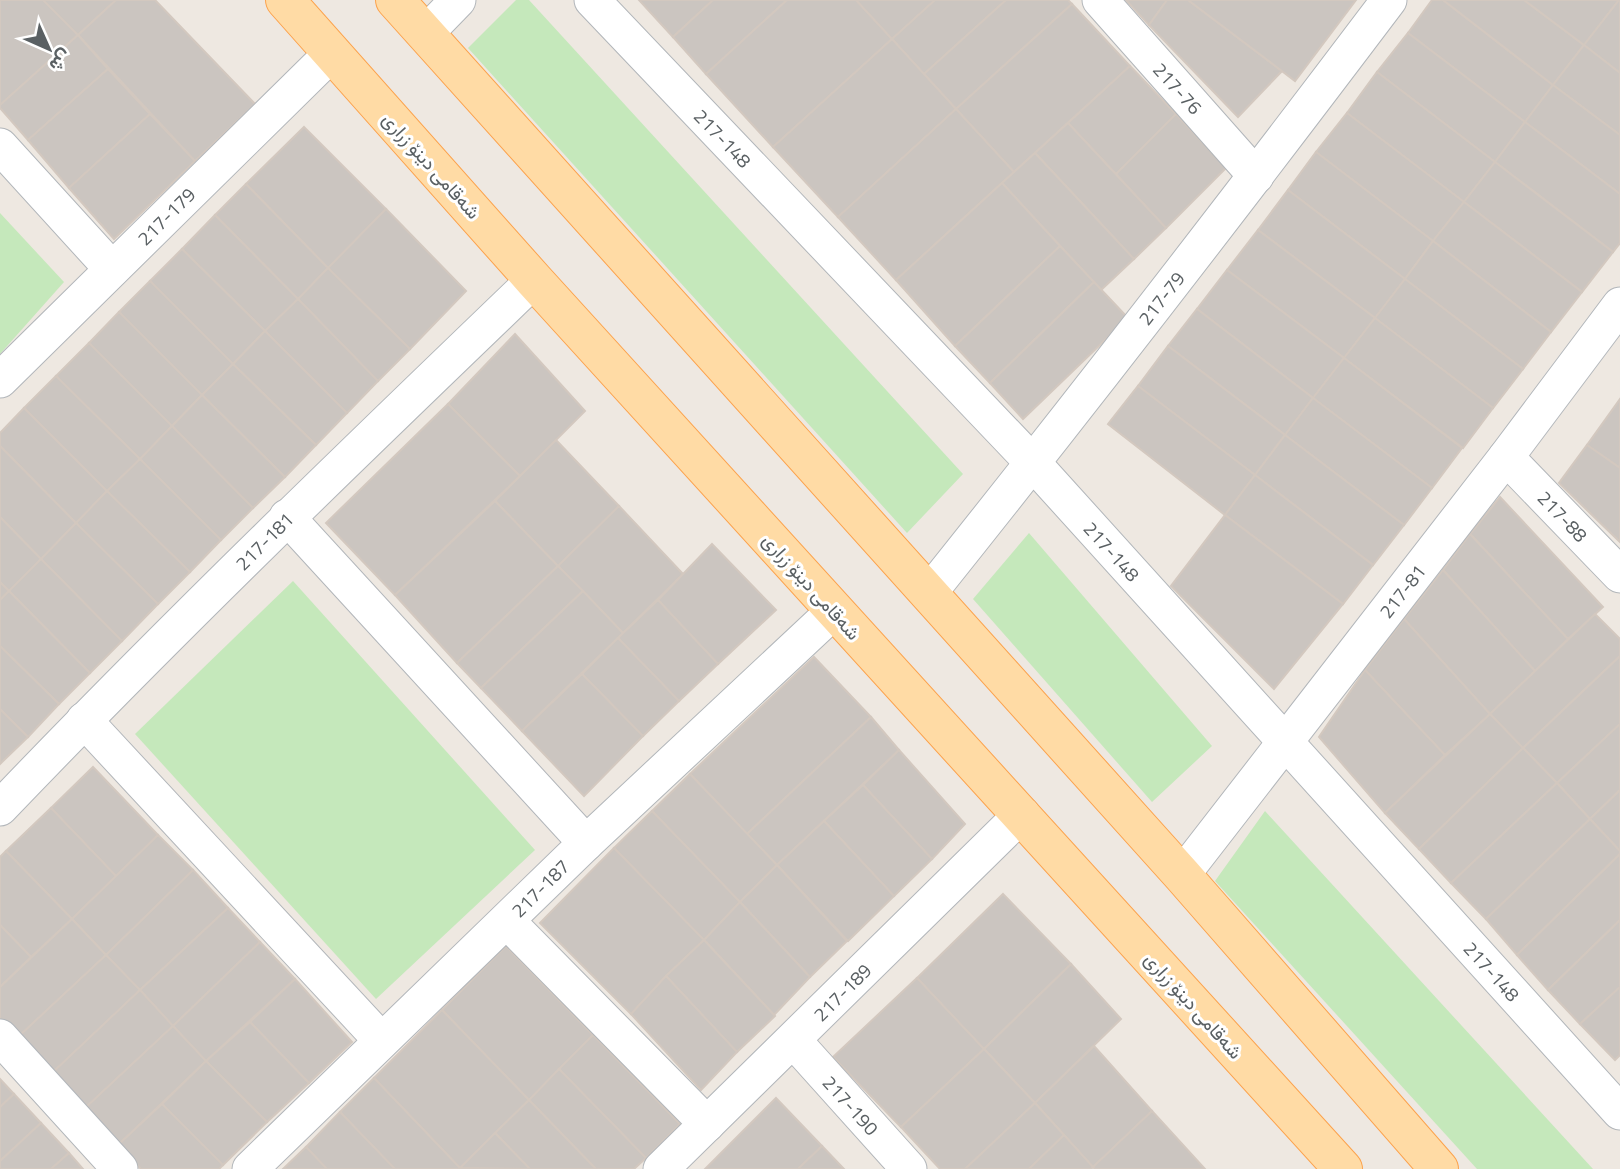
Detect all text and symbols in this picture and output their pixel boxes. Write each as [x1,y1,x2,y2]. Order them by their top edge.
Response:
north arrow [14,14,84,84]
text: ش [43,43,80,80]
street label: 217-76 [1147,55,1209,121]
street label: 217-148 [688,102,759,174]
street label: شەقامی دینۆ زراری [376,105,488,225]
street label: 217-179 [130,180,202,252]
street label: 217-79 [1131,265,1191,331]
street label: 217-88 [1531,484,1595,548]
street label: 217-181 [228,505,300,577]
street label: 217-148 [1077,514,1147,588]
street label: شەقامی دینۆ زراری [756,526,868,646]
street label: 217-81 [1372,558,1432,624]
street label: 217-187 [504,852,576,924]
street label: 217-148 [1457,934,1527,1008]
street label: شەقامی دینۆ زراری [1138,945,1250,1065]
street label: 217-189 [806,956,878,1028]
street label: 217-190 [816,1068,886,1142]

